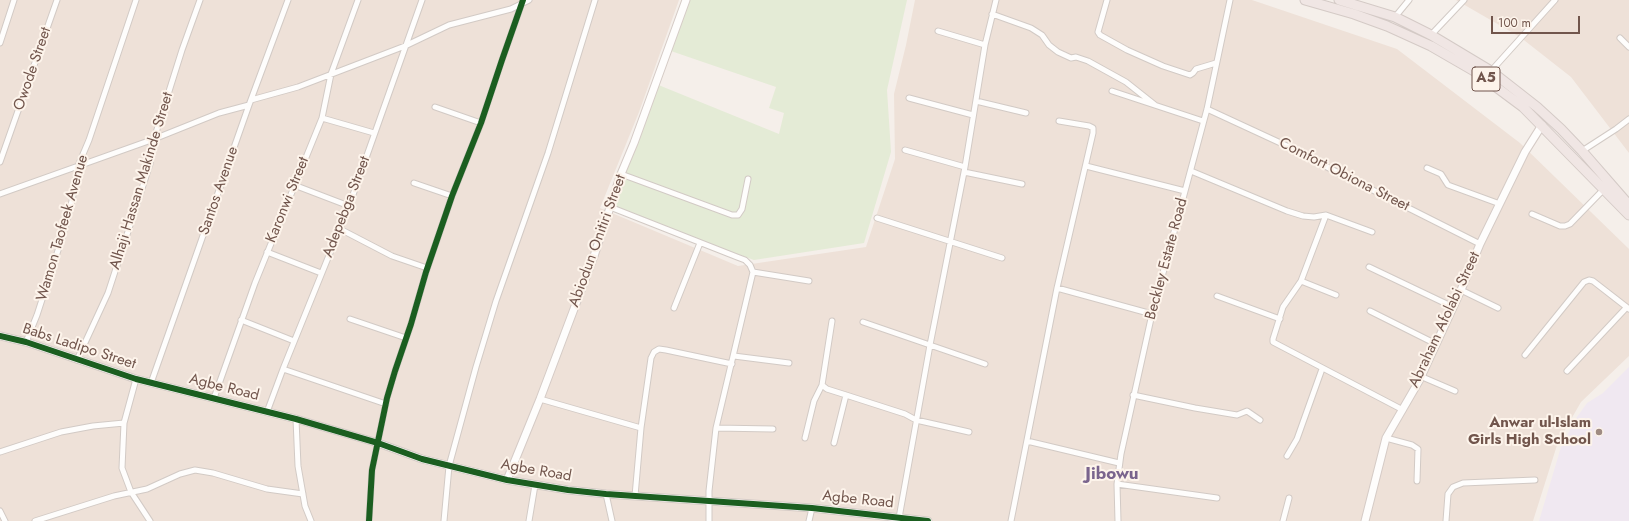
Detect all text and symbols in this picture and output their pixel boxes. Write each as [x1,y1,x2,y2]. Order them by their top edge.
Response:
scale bar [1493,8,1582,34]
text: 100 m [1498,14,1531,32]
street label: Owode Street [10,25,56,113]
road number: A5 [1472,67,1500,91]
street label: Alhaji Hassan Makinde Street [106,90,178,272]
street label: Comfort Obiona Street [1276,134,1412,216]
street label: Santos Avenue [195,144,243,238]
street label: Wamon Taofeek Avenue [34,153,92,303]
street label: Karonwi Street [263,154,313,246]
street label: Adepebga Street [319,154,375,260]
street label: Abiodun Onitiri Street [566,172,630,310]
street label: Beckley Estate Road [1142,196,1192,322]
street label: Abraham Afolabi Street [1406,249,1484,391]
street label: Babs Ladipo Street [20,320,138,374]
street label: Agbe Road [187,371,261,405]
place label: Anwar ul-Islam Girls High School [1468,414,1591,449]
marker: Anwar ul-Islam Girls High School [1594,427,1604,437]
street label: Agbe Road [499,456,573,486]
district label: Jibowu [1085,465,1139,485]
street label: Agbe Road [821,487,895,513]

